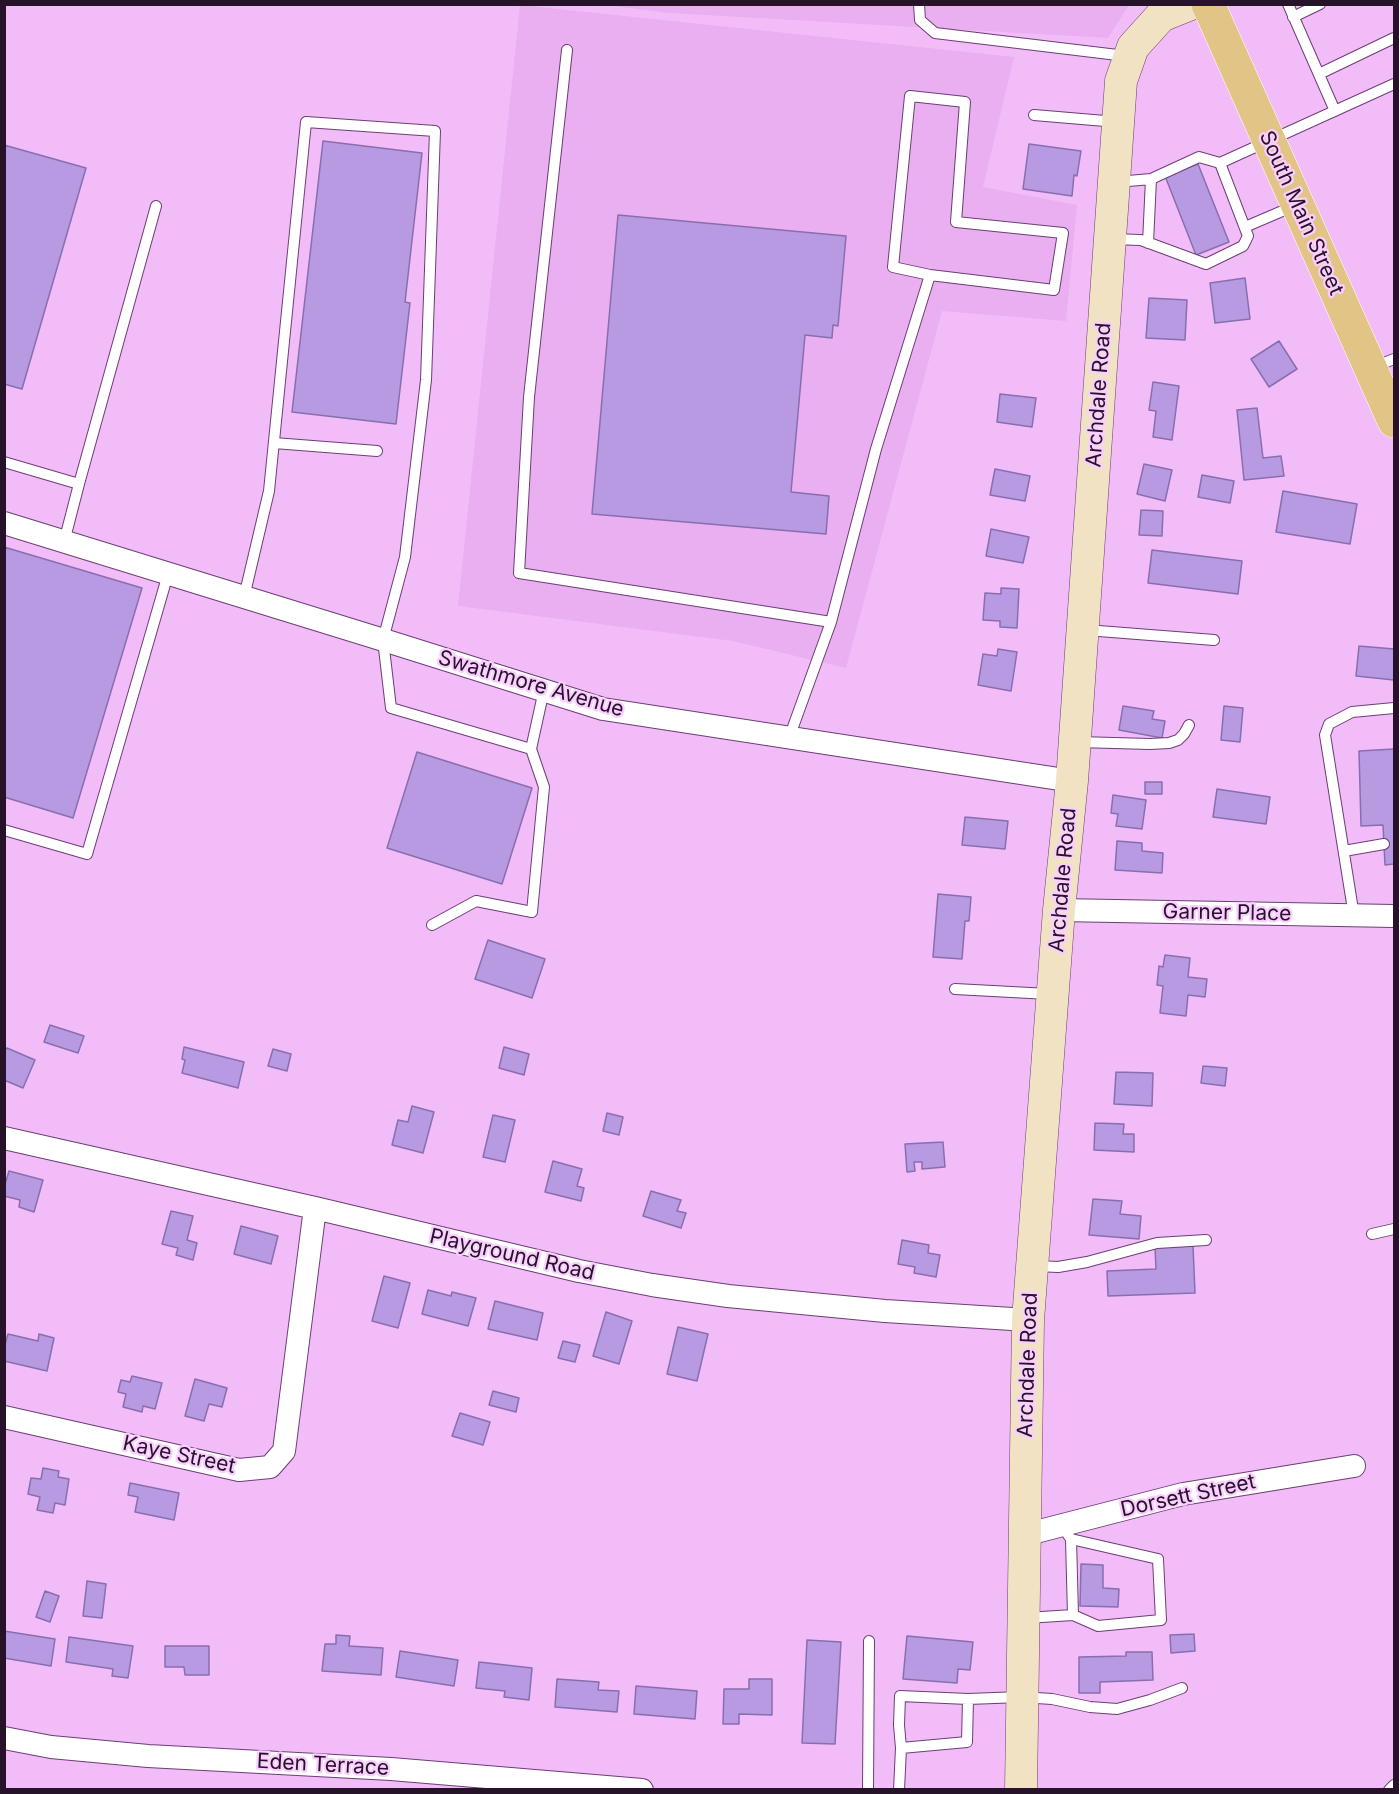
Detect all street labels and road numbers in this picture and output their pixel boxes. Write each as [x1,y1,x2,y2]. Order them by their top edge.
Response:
street label: South Main Street [1253,127,1349,299]
street label: Archdale Road [1081,322,1117,468]
street label: Swathmore Avenue [435,645,627,723]
street label: Archdale Road [1044,807,1082,953]
street label: Garner Place [1162,899,1292,927]
street label: Playground Road [427,1224,597,1286]
street label: Archdale Road [1013,1292,1043,1438]
street label: Kaye Street [120,1431,238,1479]
street label: Dorsett Street [1118,1469,1258,1523]
street label: Eden Terrace [256,1749,390,1781]

